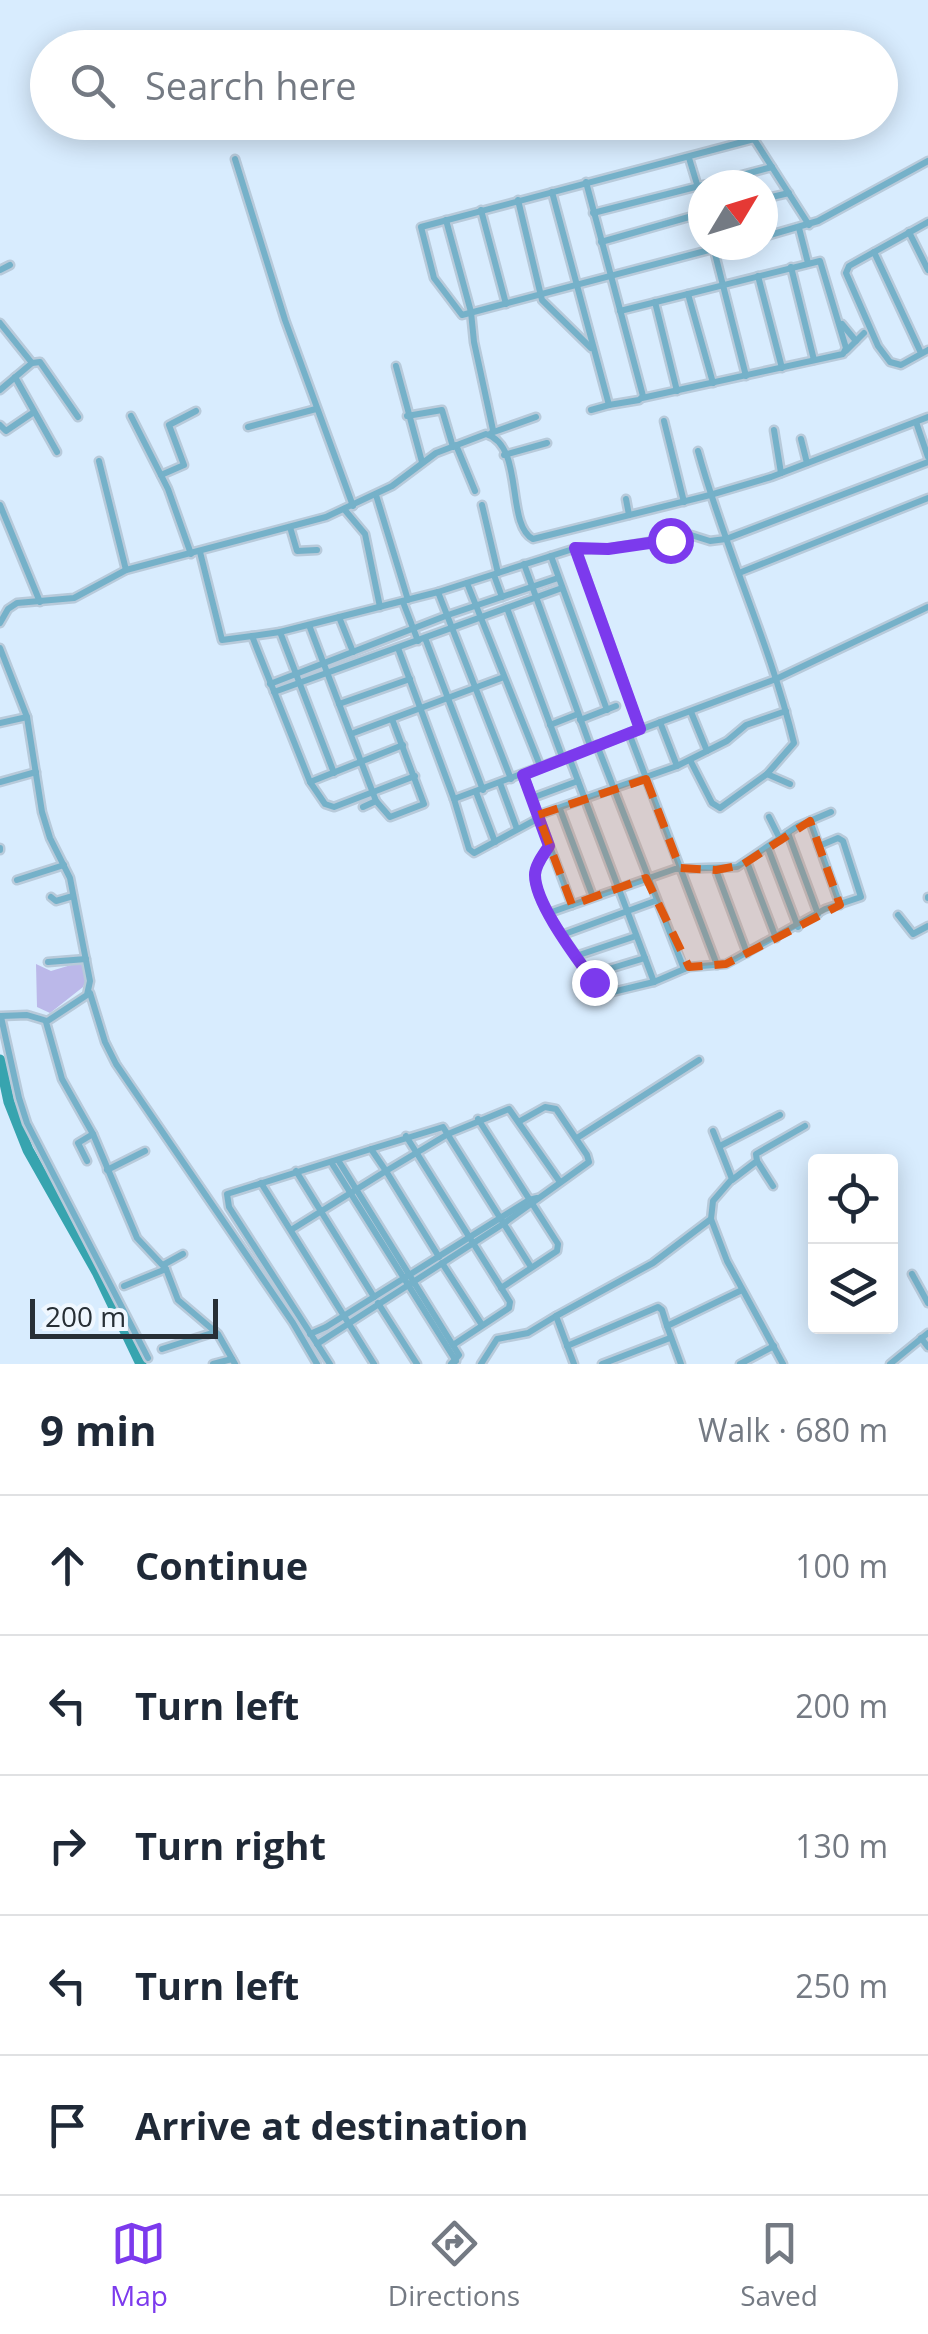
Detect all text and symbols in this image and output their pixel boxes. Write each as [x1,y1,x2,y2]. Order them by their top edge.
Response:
search box [30,30,898,140]
icon: search [65,58,120,113]
text: Search here [145,59,357,111]
north arrow [688,170,778,260]
route start [648,518,694,564]
route end [572,960,618,1006]
map controls [808,1154,898,1334]
button: locate [808,1154,898,1244]
button: layers [808,1244,898,1334]
scale bar [30,1294,218,1338]
text: 200 m [45,1297,126,1335]
text: 9 min [40,1401,157,1458]
text: Walk · 680 m [698,1408,888,1451]
icon: ahead [40,1538,95,1593]
text: Continue [135,1539,308,1591]
text: 100 m [795,1544,888,1587]
icon: left [40,1678,95,1733]
text: Turn left [135,1679,299,1731]
text: 200 m [795,1684,888,1727]
icon: right [40,1818,95,1873]
text: Turn right [135,1819,326,1871]
text: 130 m [795,1824,888,1867]
icon: left [40,1958,95,2013]
text: Turn left [135,1959,299,2011]
text: 250 m [795,1964,888,2007]
icon: arrive [40,2098,95,2153]
text: Arrive at destination [135,2099,529,2151]
tab: Map [110,2216,168,2314]
tab: Directions [388,2216,520,2314]
tab: Saved [740,2216,818,2314]

